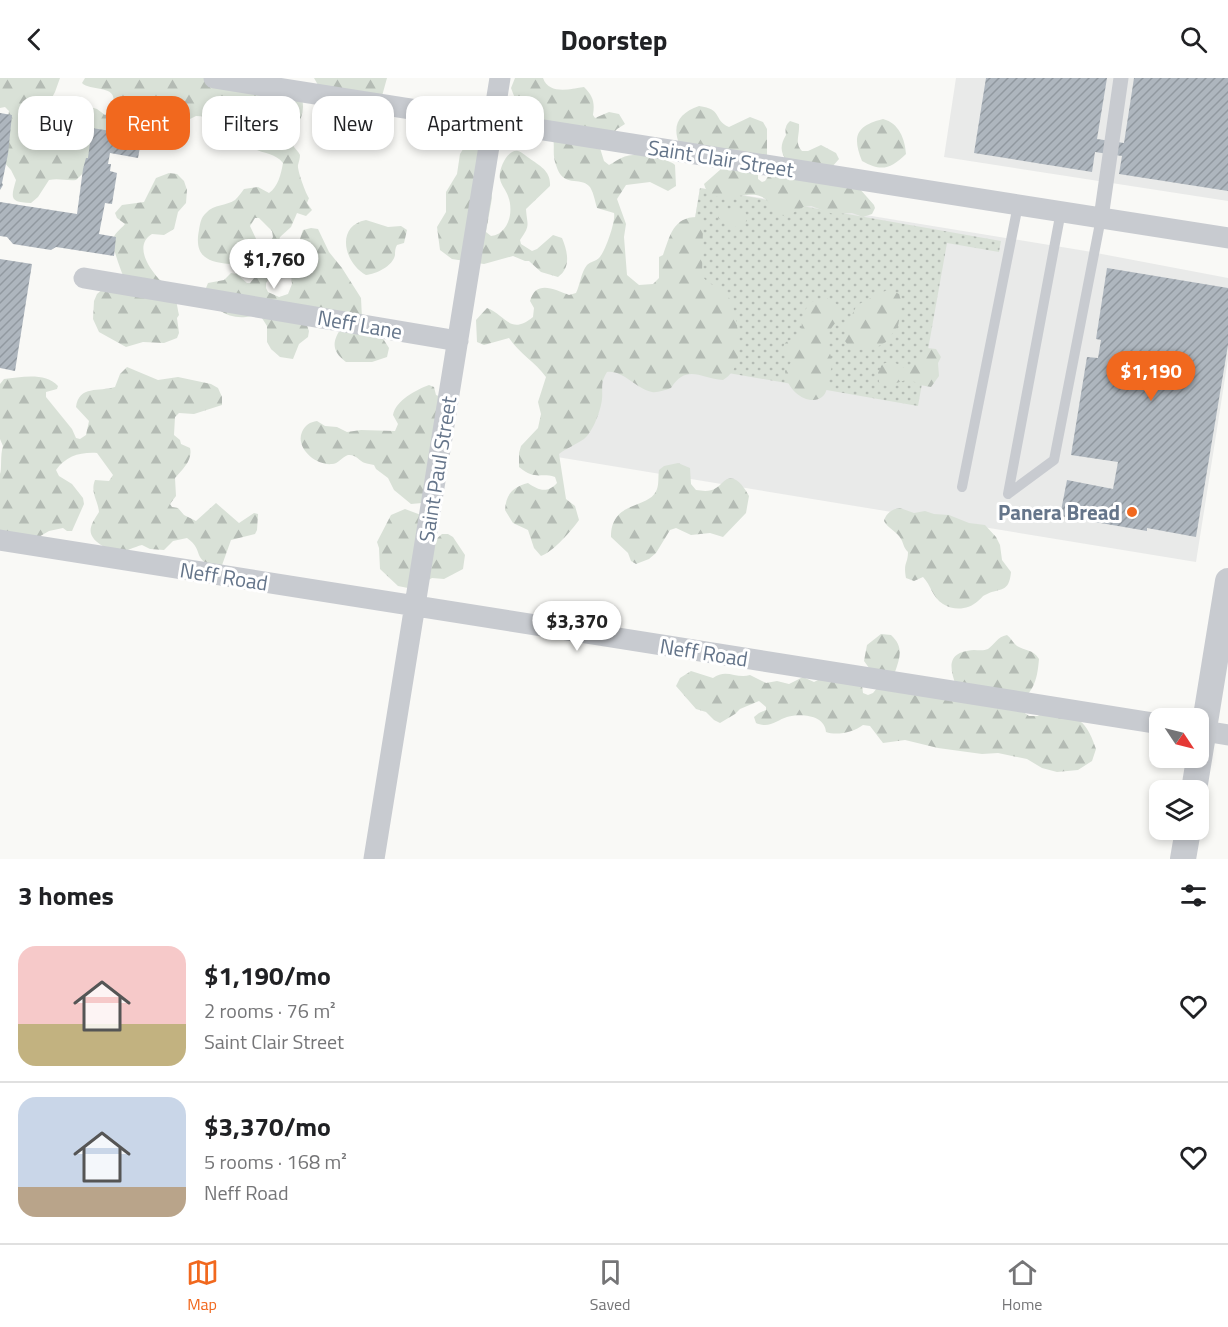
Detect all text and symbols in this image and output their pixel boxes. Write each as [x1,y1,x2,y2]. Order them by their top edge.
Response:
text: Doorstep [560,19,668,60]
icon: back [18,23,51,56]
icon: search [1177,23,1210,56]
chip: Buy [18,96,94,150]
chip: Rent [106,96,190,150]
chip: Filters [202,96,300,150]
chip: New [312,96,394,150]
chip: Apartment [406,96,544,150]
street label: Saint Clair Street [646,131,797,185]
pin: $1,760 [225,239,323,290]
text: $1,760 [243,243,305,274]
street label: Neff Lane [315,301,405,347]
pin: $1,190 [1102,351,1200,402]
text: $1,190 [1120,355,1182,386]
street label: Saint Paul Street [410,393,464,544]
place label: Panera Bread [998,496,1120,528]
marker: Panera Bread [1125,505,1139,519]
street label: Neff Road [178,553,270,599]
pin: $3,370 [528,601,626,652]
text: $3,370 [546,605,608,636]
street label: Neff Road [658,629,750,675]
north arrow [1149,708,1209,768]
map controls [1149,708,1209,840]
button: layers [1149,780,1209,840]
text: 3 homes [18,876,114,915]
icon: filters [1177,879,1210,912]
text: $1,190/mo [204,956,331,995]
icon: home [66,970,138,1042]
icon: heart [1177,990,1210,1023]
text: 2 rooms · 76 m² [204,995,336,1026]
text: Saint Clair Street [204,1026,344,1057]
text: $3,370/mo [204,1107,331,1146]
icon: home [66,1121,138,1193]
icon: heart [1177,1141,1210,1174]
text: 5 rooms · 168 m² [204,1146,347,1177]
text: Neff Road [204,1177,288,1208]
tab: Map [186,1256,219,1316]
tab: Saved [590,1256,631,1316]
tab: Home [1002,1256,1042,1316]

